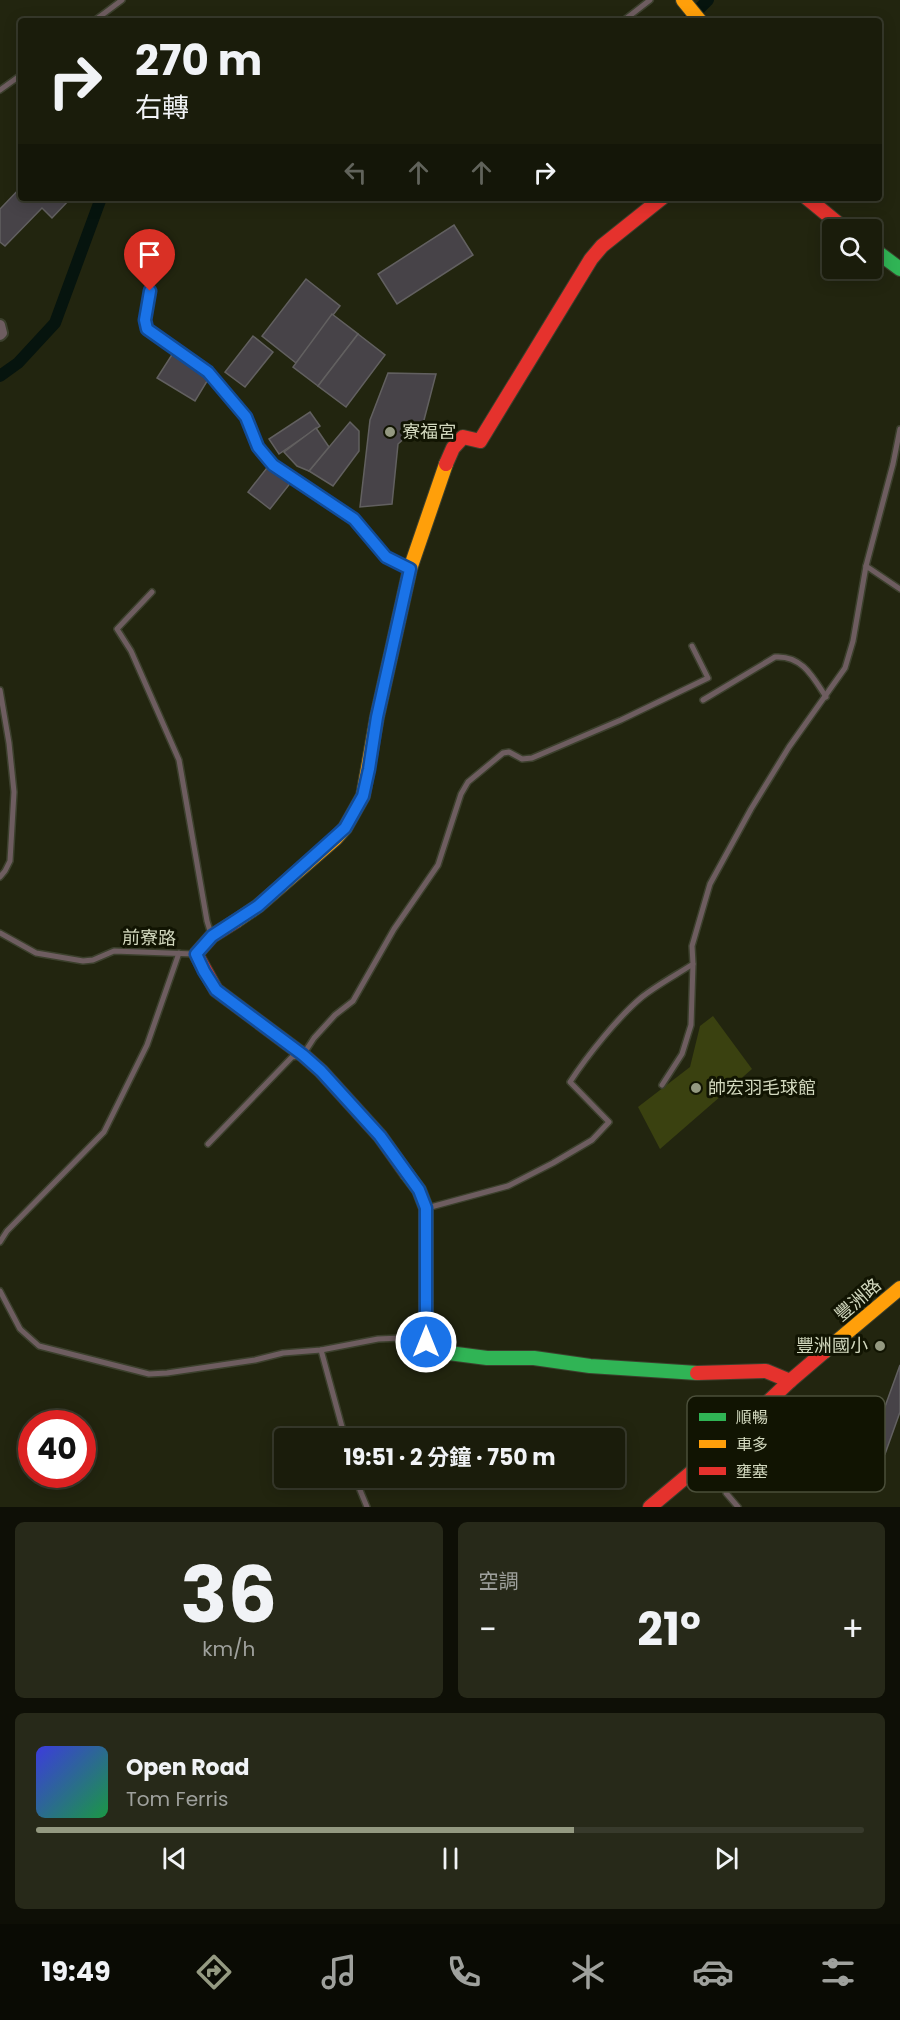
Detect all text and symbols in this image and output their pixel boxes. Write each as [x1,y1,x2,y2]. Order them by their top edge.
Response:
text: 270 m [135,31,262,90]
icon: right [36,42,114,120]
text: 右轉 [135,89,189,126]
icon: left [339,156,372,189]
icon: ahead [402,156,435,189]
icon: ahead [465,156,498,189]
icon: right [528,156,561,189]
map controls [822,219,882,279]
button: search [822,219,882,279]
pin [124,229,175,291]
icon: arrive [133,238,166,271]
place label: 寮福宮 [402,419,456,444]
marker: 寮福宮 [383,425,397,439]
street label: 前寮路 [122,925,176,950]
place label: 帥宏羽毛球館 [708,1075,816,1100]
marker: 帥宏羽毛球館 [689,1081,703,1095]
street label: 豐洲路 [829,1272,886,1327]
position arrow [394,1310,458,1374]
place label: 豐洲國小 [796,1333,868,1358]
marker: 豐洲國小 [873,1339,887,1353]
legend [687,1396,885,1492]
text: 順暢 [736,1406,768,1429]
speed limit sign: 40 [18,1410,96,1488]
text: 車多 [736,1433,768,1456]
text: 19:51 · 2 分鐘 · 750 m [343,1442,556,1473]
text: 壅塞 [736,1460,768,1483]
text: 36 [180,1540,277,1649]
text: 空調 [479,1567,519,1595]
text: 21° [637,1598,701,1661]
text: − [479,1606,497,1653]
text: + [841,1606,864,1653]
text: km/h [202,1635,255,1663]
text: Open Road [126,1752,250,1783]
text: Tom Ferris [126,1785,228,1813]
icon: previous [158,1842,191,1875]
icon: pause [434,1842,467,1875]
icon: next [710,1842,743,1875]
icon: directions [193,1951,235,1993]
icon: music [318,1951,360,1993]
icon: phone [443,1951,485,1993]
icon: climate [567,1951,609,1993]
icon: car [692,1951,734,1993]
icon: filters [817,1951,859,1993]
text: 19:49 [41,1953,111,1990]

